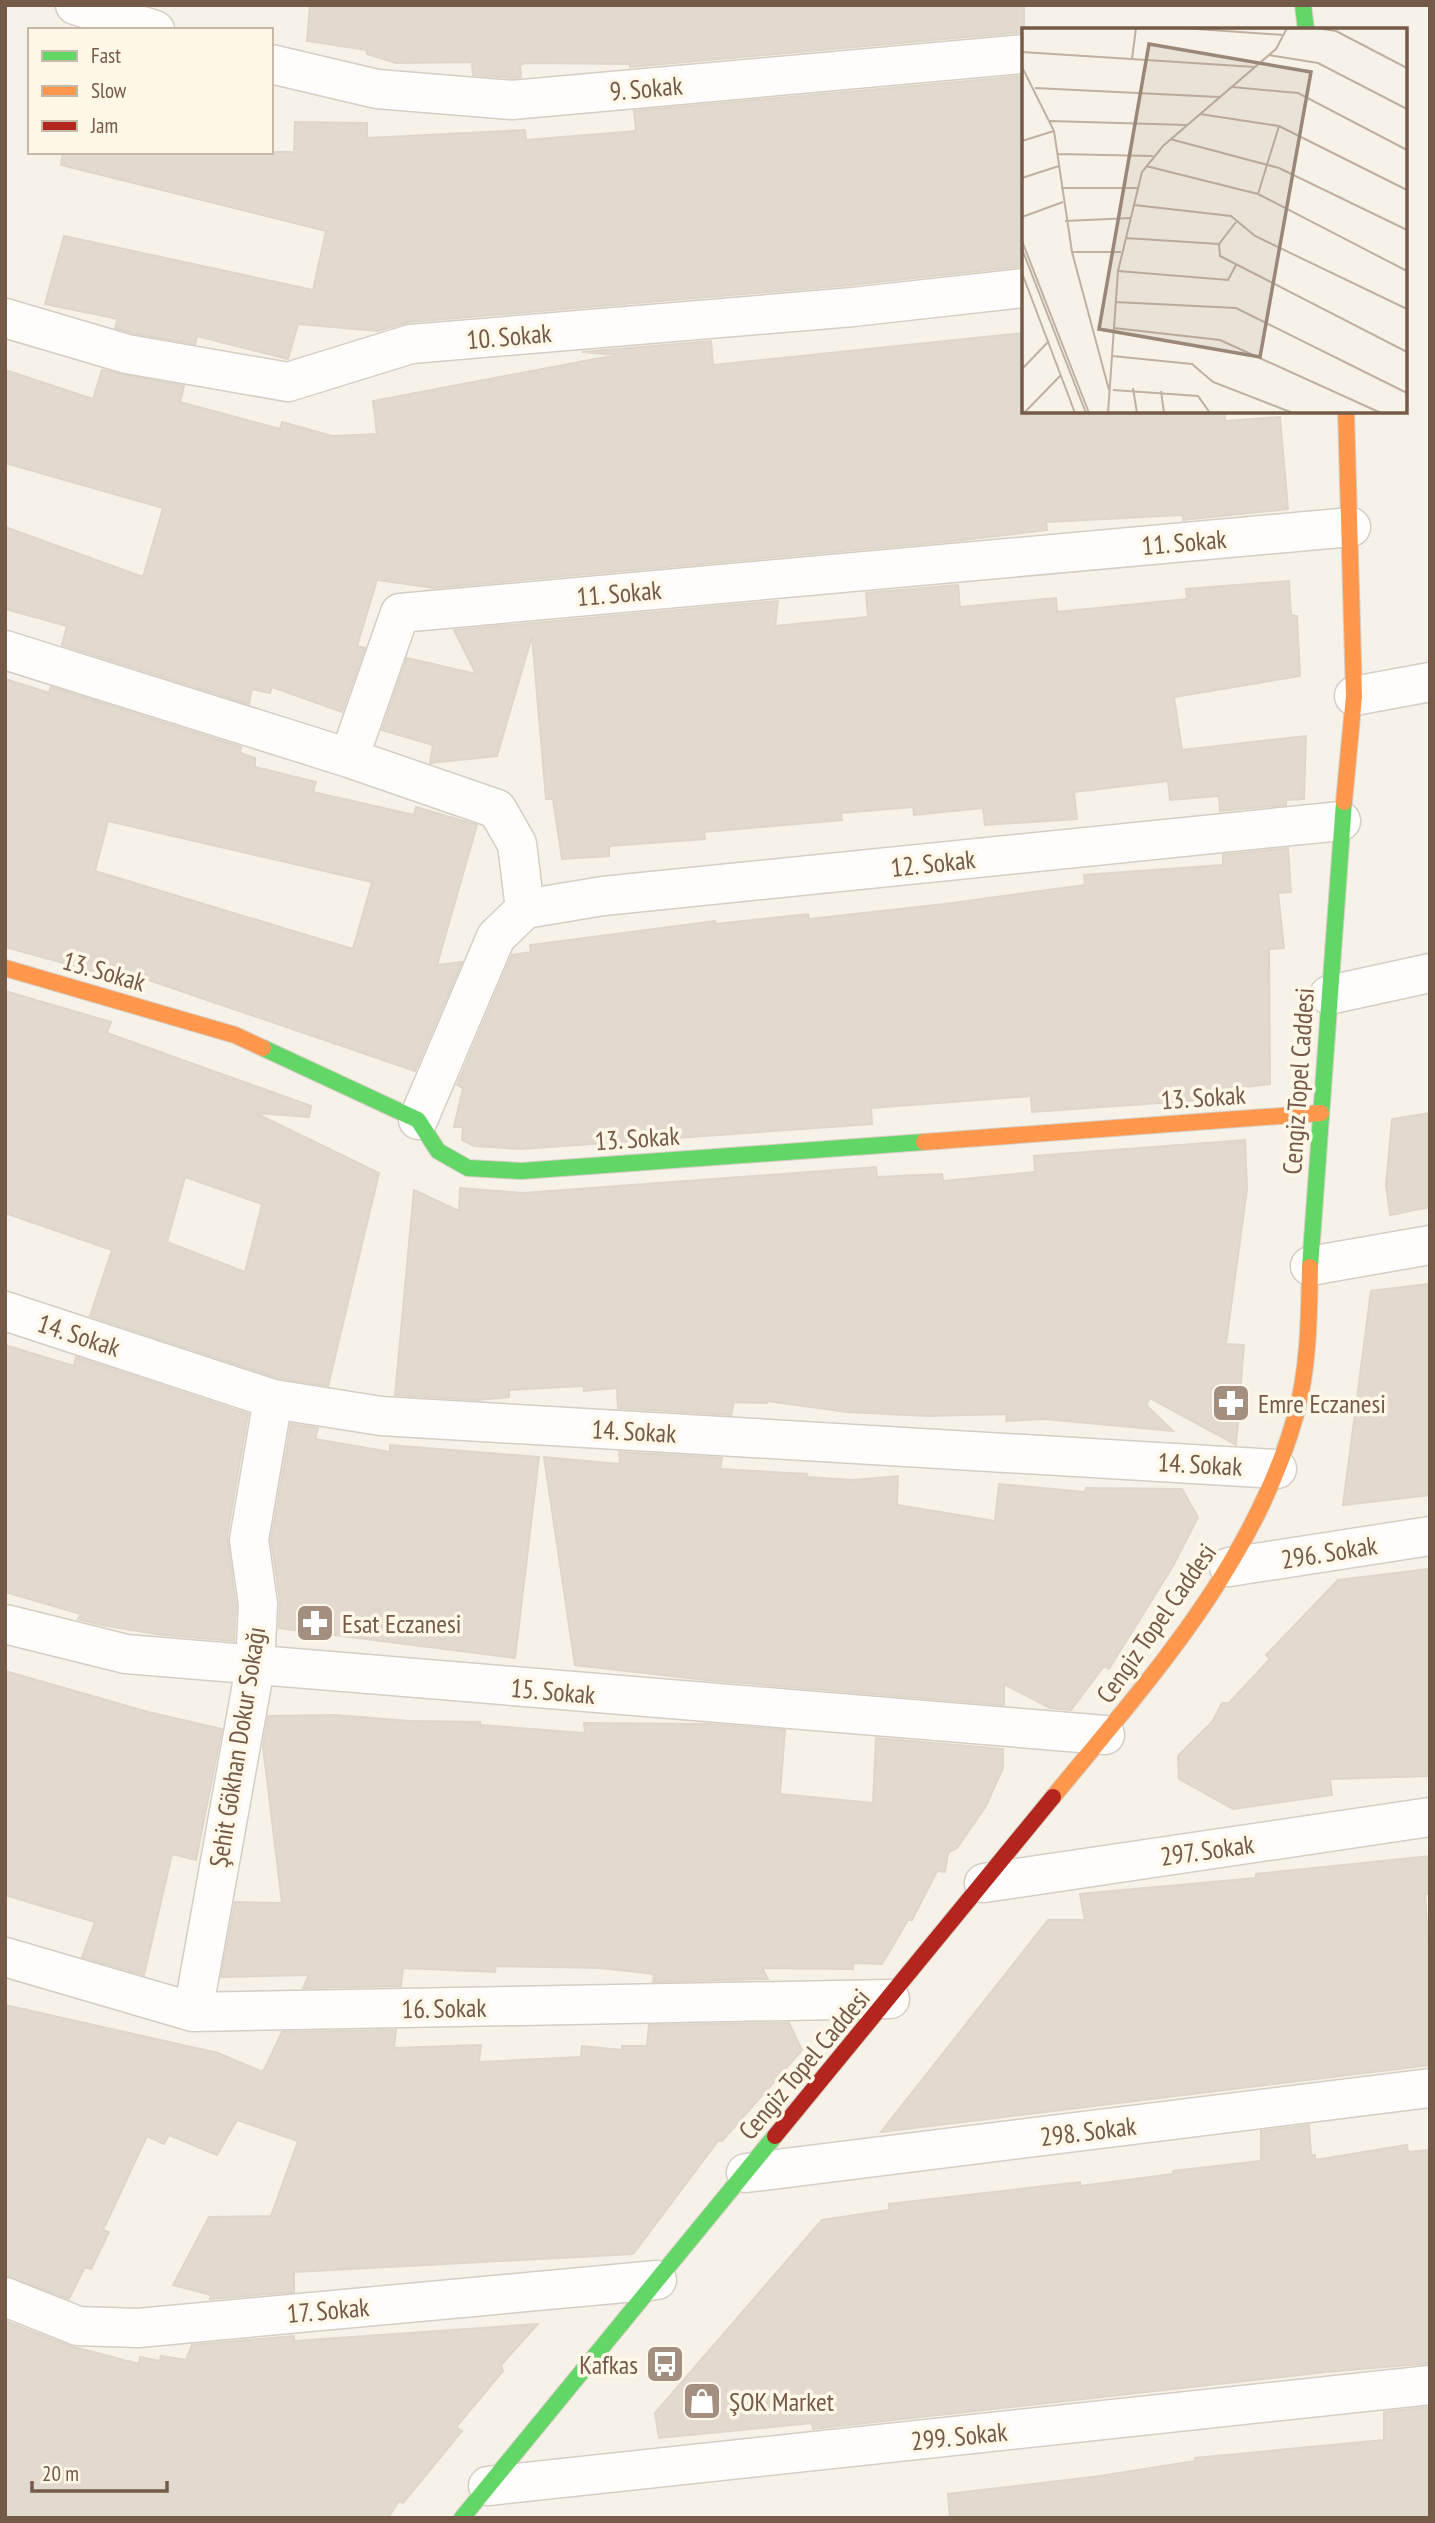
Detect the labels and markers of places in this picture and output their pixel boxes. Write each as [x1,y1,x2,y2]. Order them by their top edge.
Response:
pharmacy icon: Emre Eczanesi [1210,1382,1252,1424]
place label: Emre Eczanesi [1258,1387,1386,1420]
pharmacy icon: Esat Eczanesi [294,1602,336,1644]
place label: Esat Eczanesi [342,1607,461,1640]
bus stop icon: Kafkas [644,2343,686,2385]
place label: Kafkas [579,2348,638,2381]
shop icon: ŞOK Market [681,2380,723,2422]
place label: ŞOK Market [729,2385,834,2418]

